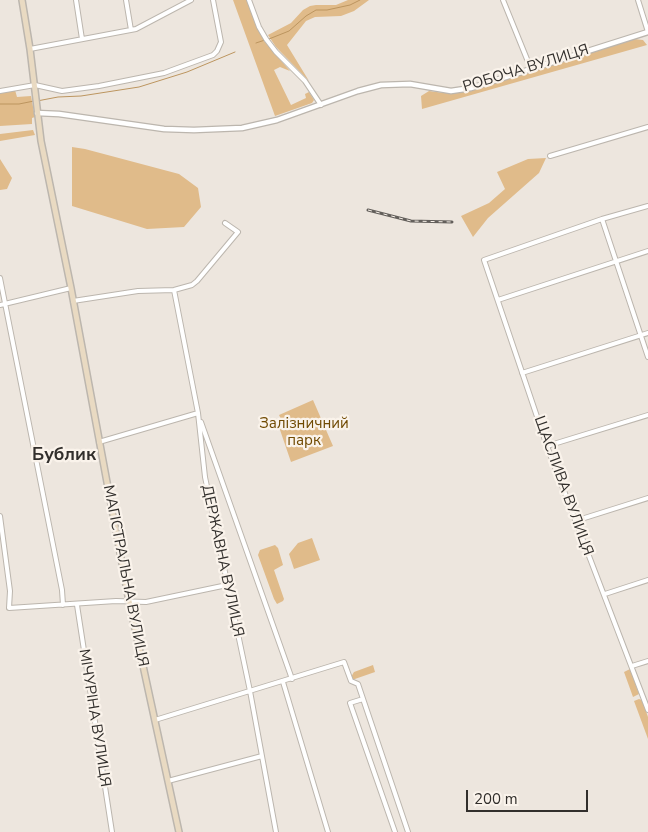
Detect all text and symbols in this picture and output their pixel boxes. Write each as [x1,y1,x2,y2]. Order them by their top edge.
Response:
street label: РОБОЧА ВУЛИЦЯ [461,41,591,97]
street label: ЩАСЛИВА ВУЛИЦЯ [529,414,597,558]
park label: Залізничний парк [259,415,349,450]
district label: Бублик [32,445,96,467]
street label: ДЕРЖАВНА ВУЛИЦЯ [197,483,247,639]
street label: МАГІСТРАЛЬНА ВУЛИЦЯ [99,484,151,668]
street label: МІЧУРІНА ВУЛИЦЯ [74,648,114,788]
scale bar [468,780,590,812]
text: 200 m [474,789,518,809]

